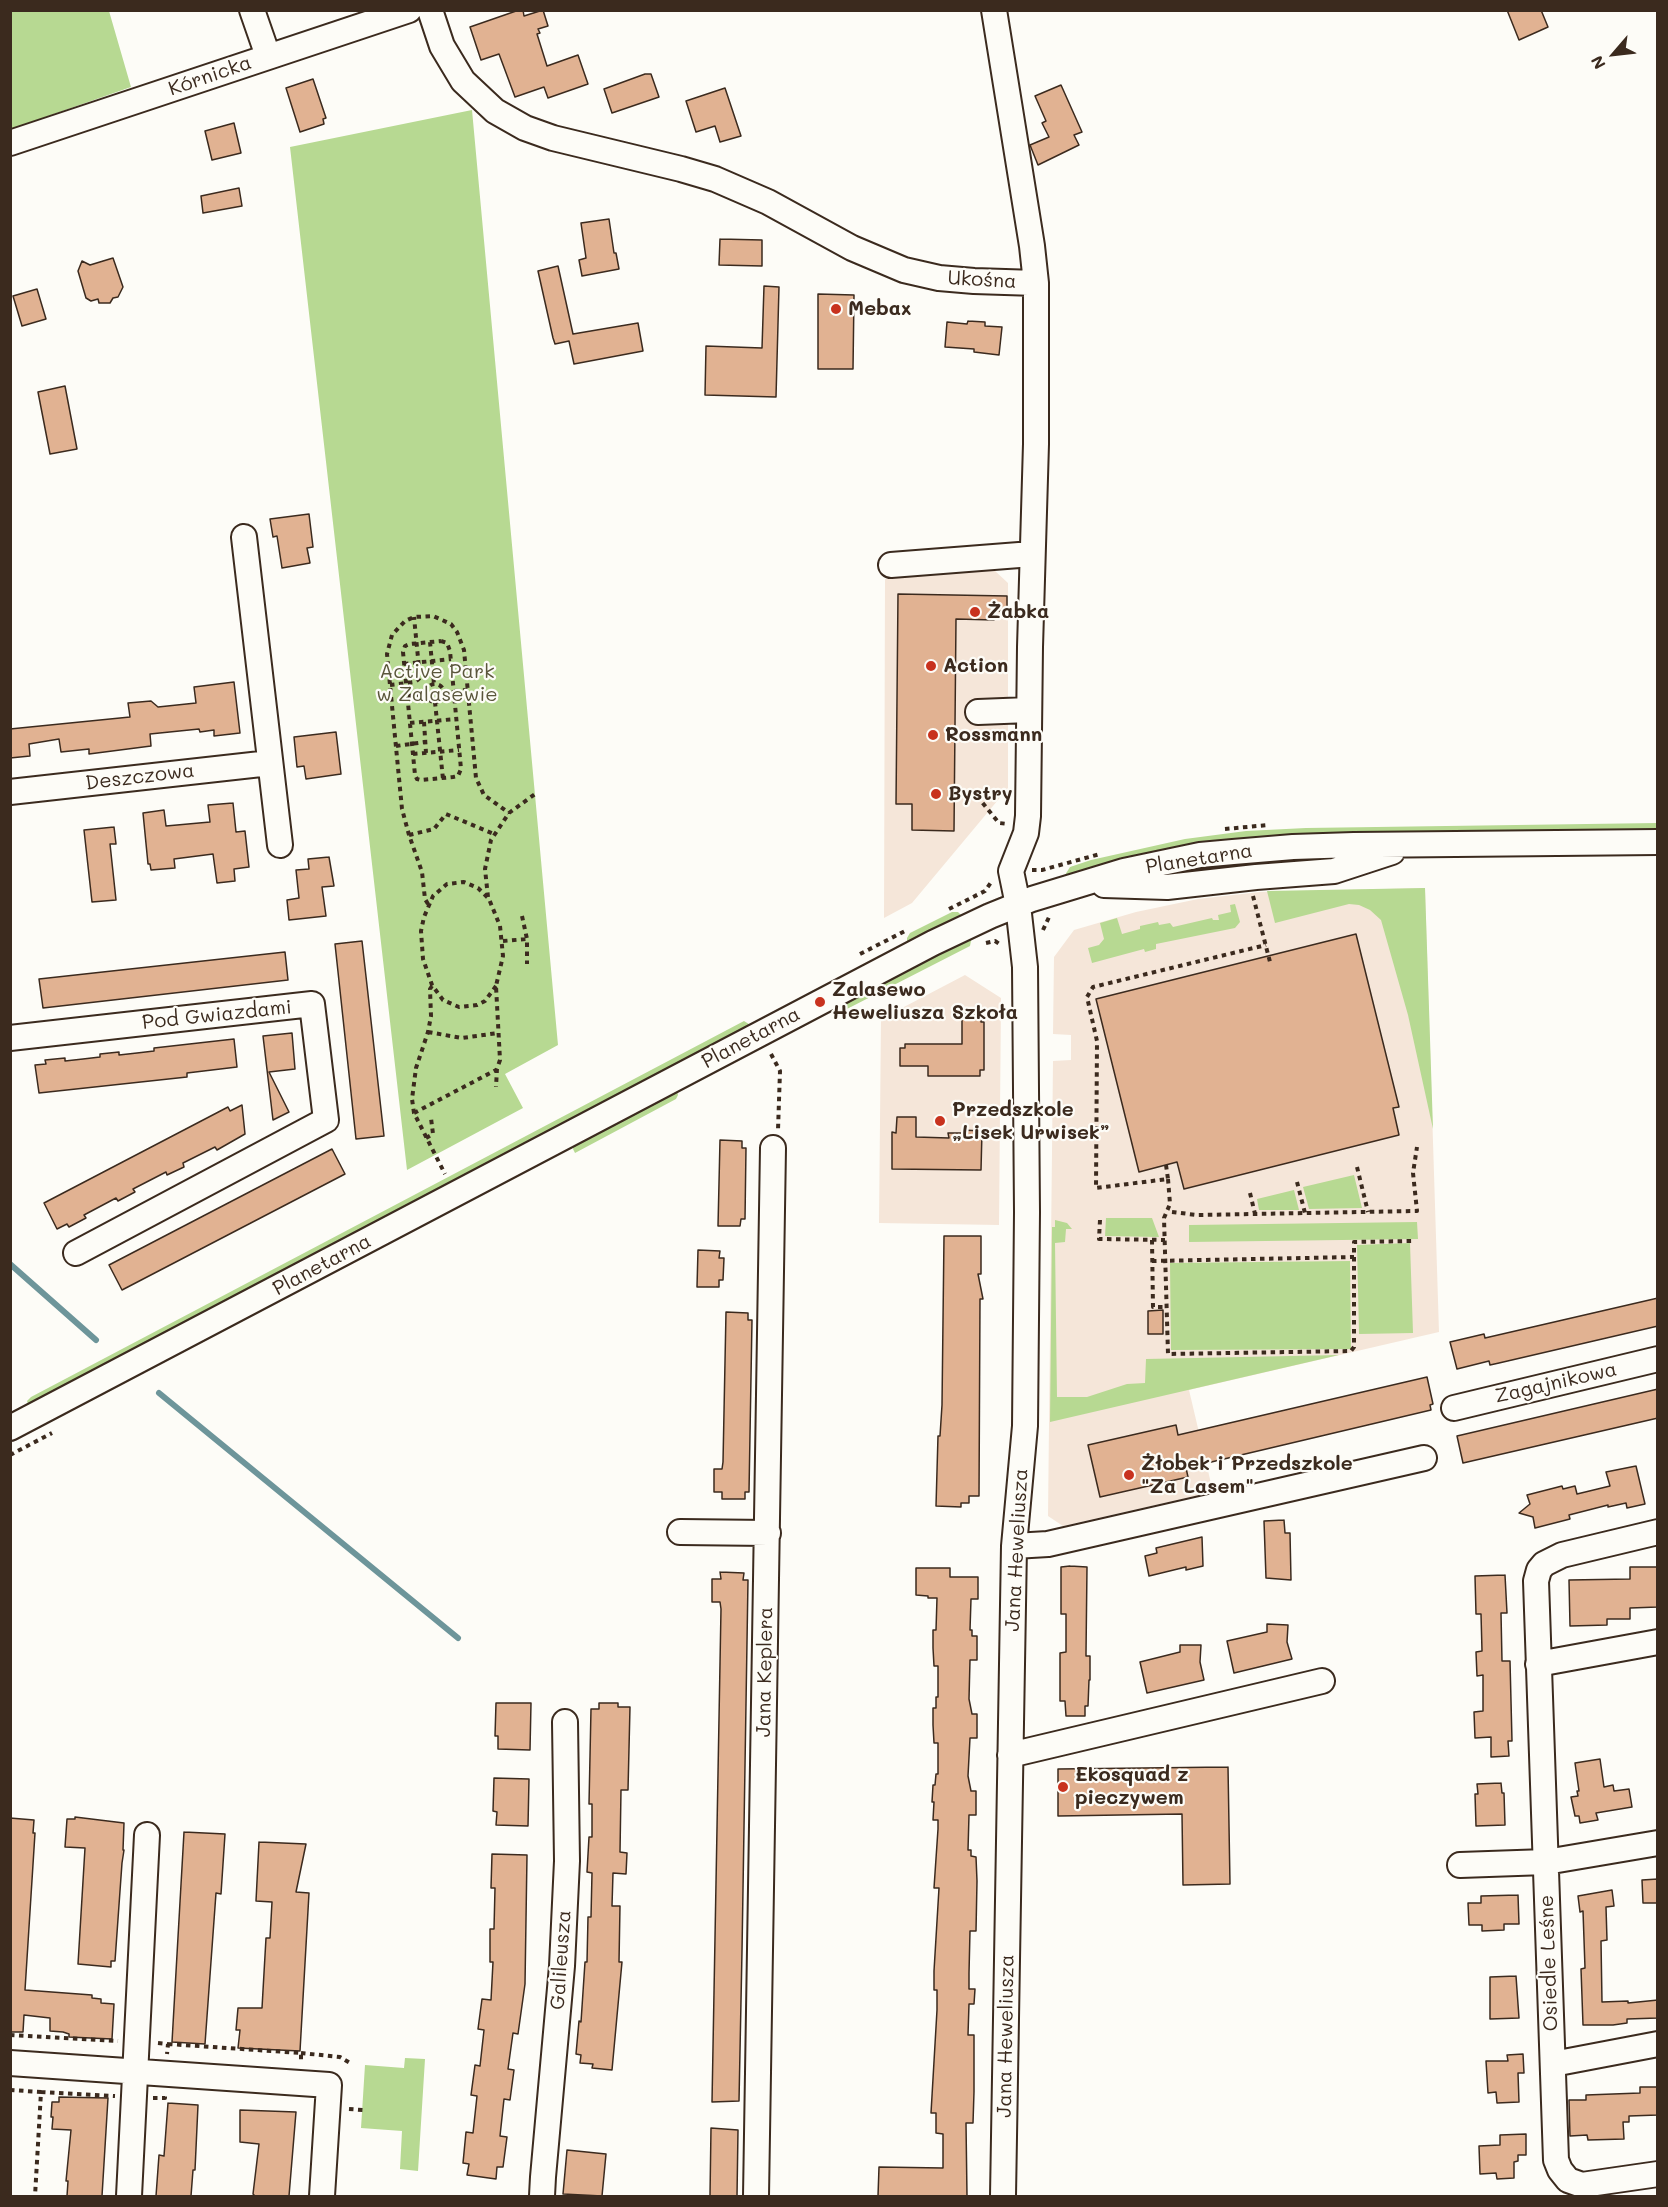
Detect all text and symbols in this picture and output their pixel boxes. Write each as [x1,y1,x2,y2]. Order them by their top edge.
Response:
north arrow [1584,24,1644,84]
street label: Kórnicka [165,51,255,101]
text: N [1586,52,1610,73]
street label: Ukośna [947,266,1017,294]
place label: Mebax [848,297,912,321]
marker: Mebax [829,302,843,316]
place label: Żabka [987,600,1049,624]
marker: Żabka [968,605,982,619]
place label: Action [943,654,1008,678]
marker: Action [924,659,938,673]
park label: Active Park w Zalasewie [376,660,498,707]
place label: Rossmann [945,723,1042,747]
marker: Rossmann [926,728,940,742]
street label: Deszczowa [84,758,196,796]
place label: Bystry [948,782,1013,806]
marker: Bystry [929,787,943,801]
street label: Planetarna [1144,839,1254,879]
place label: Zalasewo Heweliusza Szkoła [832,978,1018,1025]
street label: Pod Gwiazdami [141,995,293,1035]
marker: Zalasewo Heweliusza Szkoła [813,995,827,1009]
street label: Planetarna [698,1002,804,1074]
place label: Przedszkole „Lisek Urwisek” [952,1098,1110,1145]
marker: Przedszkole „Lisek Urwisek” [933,1114,947,1128]
street label: Planetarna [269,1229,375,1301]
street label: Zagajnikowa [1493,1357,1619,1409]
place label: Żłobek i Przedszkole "Za Lasem" [1141,1452,1353,1499]
street label: Jana Heweliusza [1001,1468,1033,1632]
marker: Żłobek i Przedszkole "Za Lasem" [1122,1468,1136,1482]
street label: Jana Keplera [752,1607,778,1737]
place label: Ekosquad z pieczywem [1075,1763,1189,1810]
marker: Ekosquad z pieczywem [1056,1780,1070,1794]
street label: Osiedle Leśne [1535,1894,1563,2032]
street label: Galileusza [546,1909,576,2011]
street label: Jana Heweliusza [993,1954,1019,2118]

